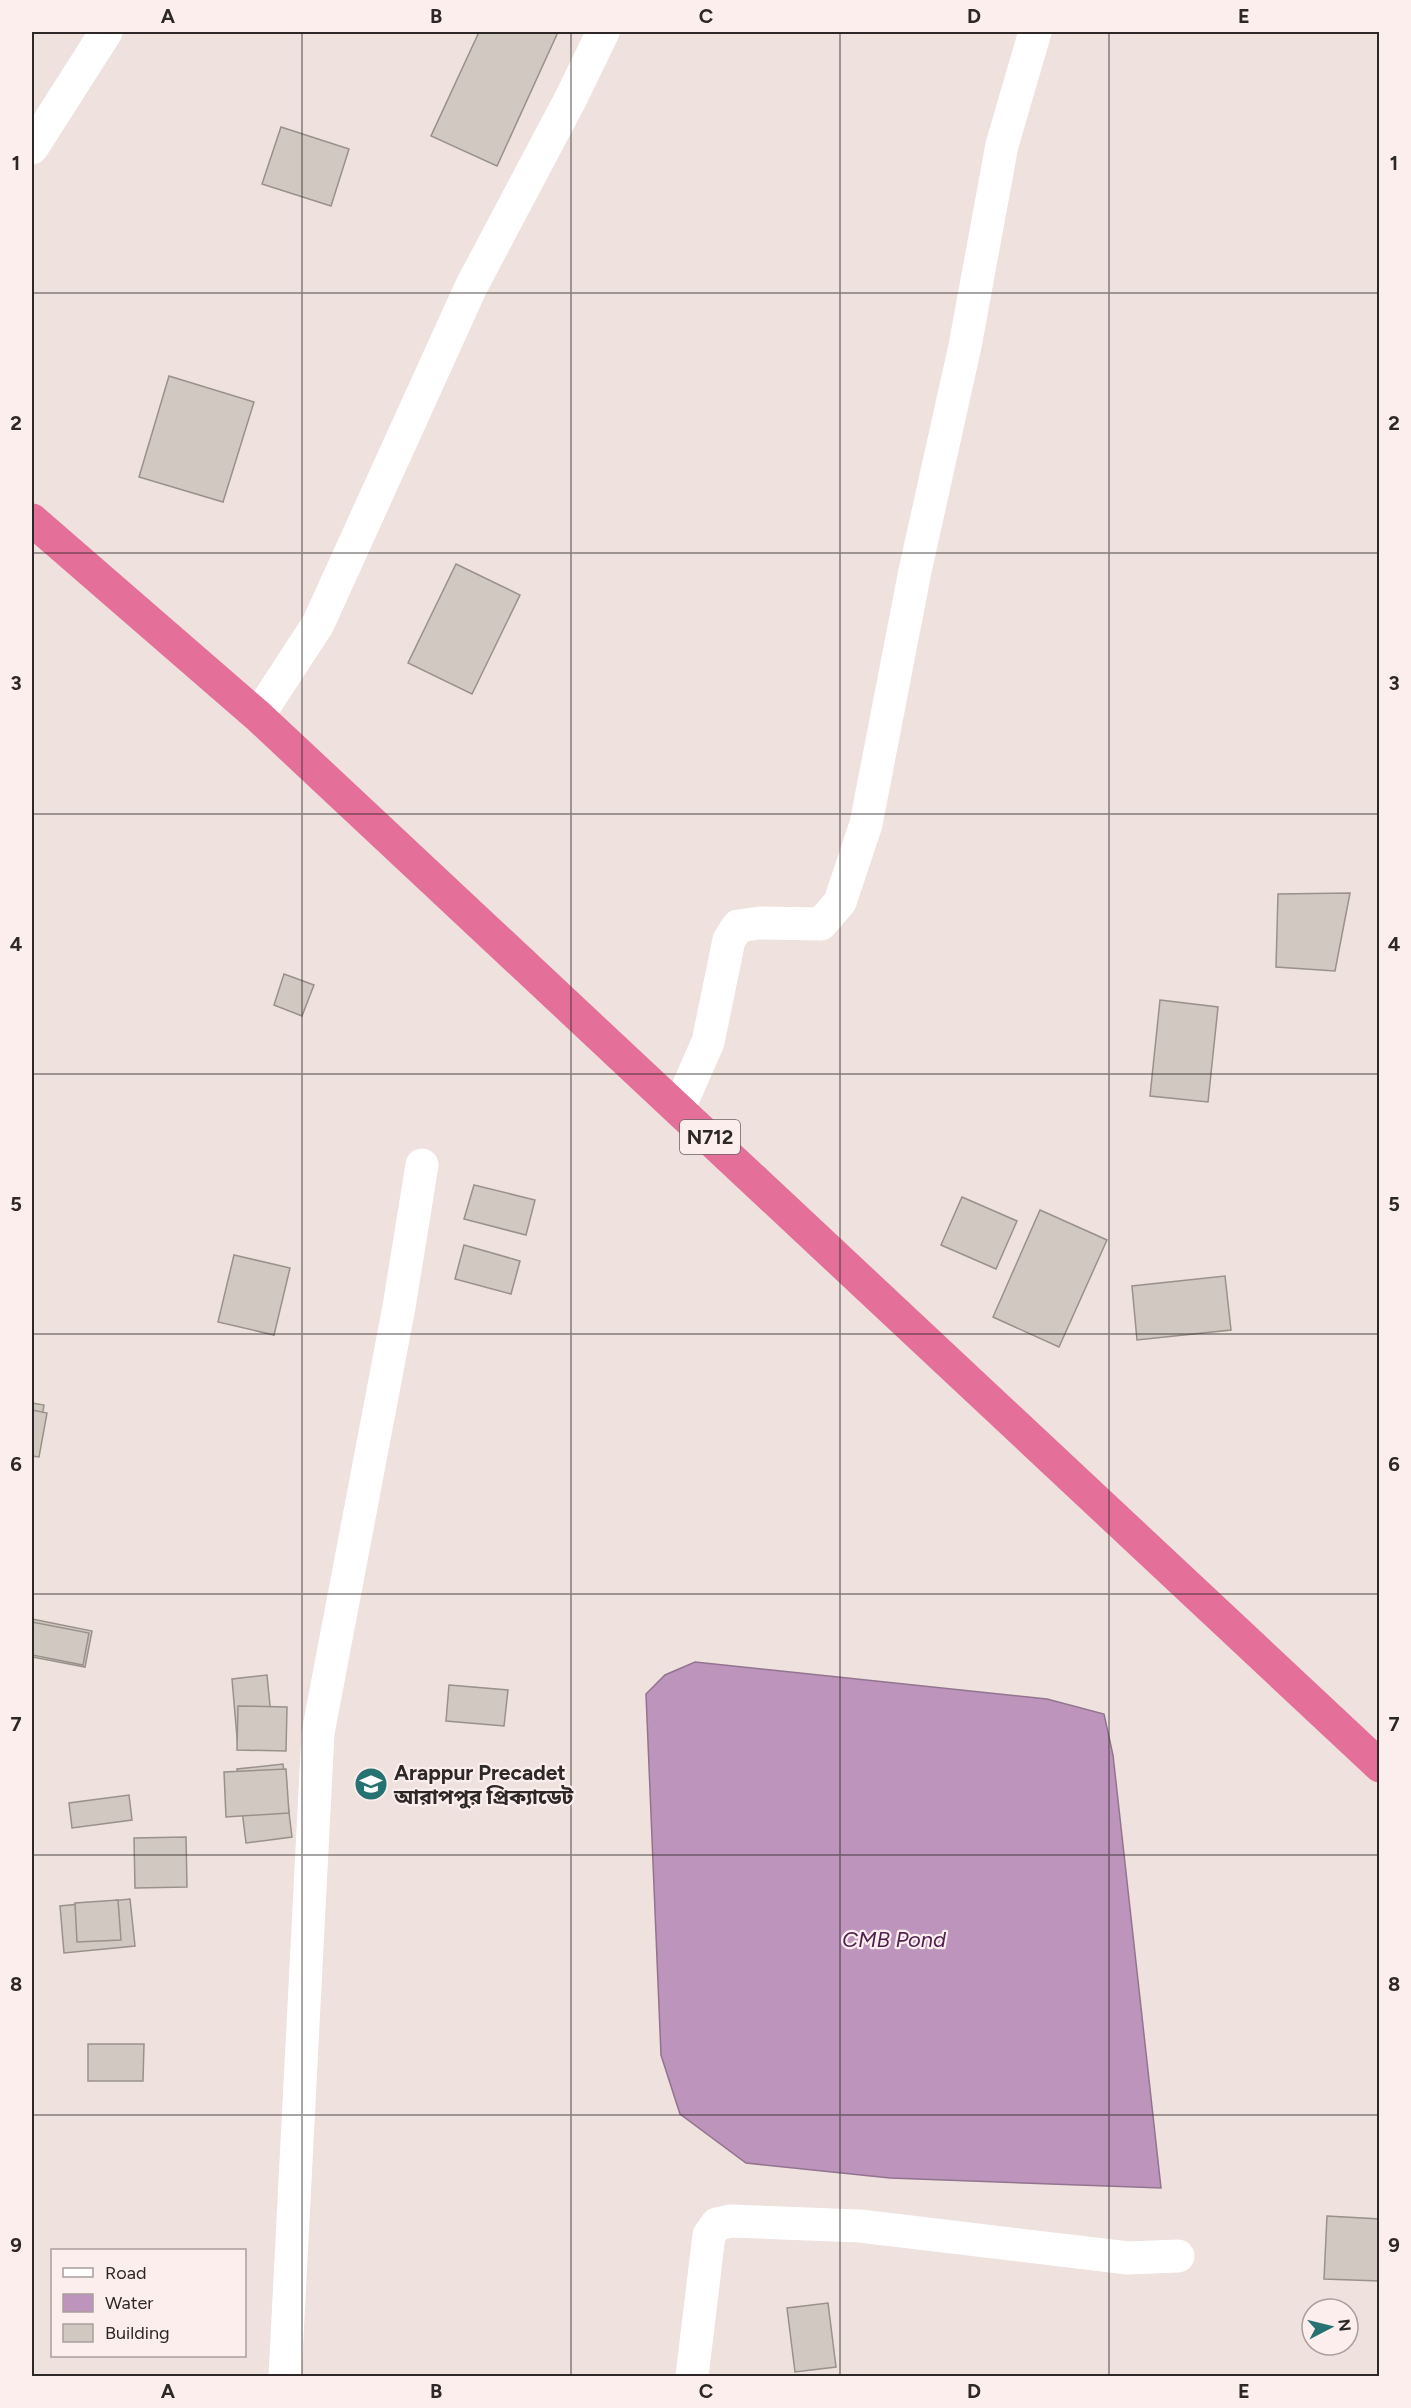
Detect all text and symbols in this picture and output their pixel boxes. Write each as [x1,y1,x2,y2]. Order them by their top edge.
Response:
text: A [161,4,176,28]
text: B [430,4,442,28]
text: C [699,4,713,28]
text: D [967,4,981,28]
text: E [1238,4,1250,28]
text: 1 [12,151,20,175]
text: 1 [1390,151,1398,175]
text: 2 [10,411,22,435]
text: 2 [1388,411,1400,435]
text: 3 [10,671,22,695]
text: 3 [1388,671,1400,695]
text: 4 [10,932,23,956]
text: 4 [1388,932,1401,956]
road number: N712 [680,1120,740,1154]
text: 5 [10,1192,22,1216]
text: 5 [1388,1192,1400,1216]
text: 6 [10,1452,22,1476]
text: 6 [1388,1452,1400,1476]
text: 7 [10,1712,22,1736]
text: 7 [1388,1712,1400,1736]
place label: Arappur Precadet আরাপপুর প্রিক্যাডেট [393,1760,574,1809]
school or university icon: Arappur Precadet আরাপপুর প্রিক্যাডেট [353,1766,389,1802]
water label: CMB Pond [842,1926,947,1953]
text: 8 [10,1972,22,1996]
text: 8 [1388,1972,1400,1996]
text: 9 [10,2233,22,2257]
text: 9 [1388,2233,1400,2257]
legend [51,2249,246,2357]
text: Road [105,2262,146,2284]
text: Water [105,2292,153,2314]
north arrow [1300,2297,1360,2357]
text: N [1334,2318,1355,2333]
text: Building [105,2322,170,2344]
text: A [161,2379,176,2403]
text: B [430,2379,442,2403]
text: C [699,2379,713,2403]
text: D [967,2379,981,2403]
text: E [1238,2379,1250,2403]

